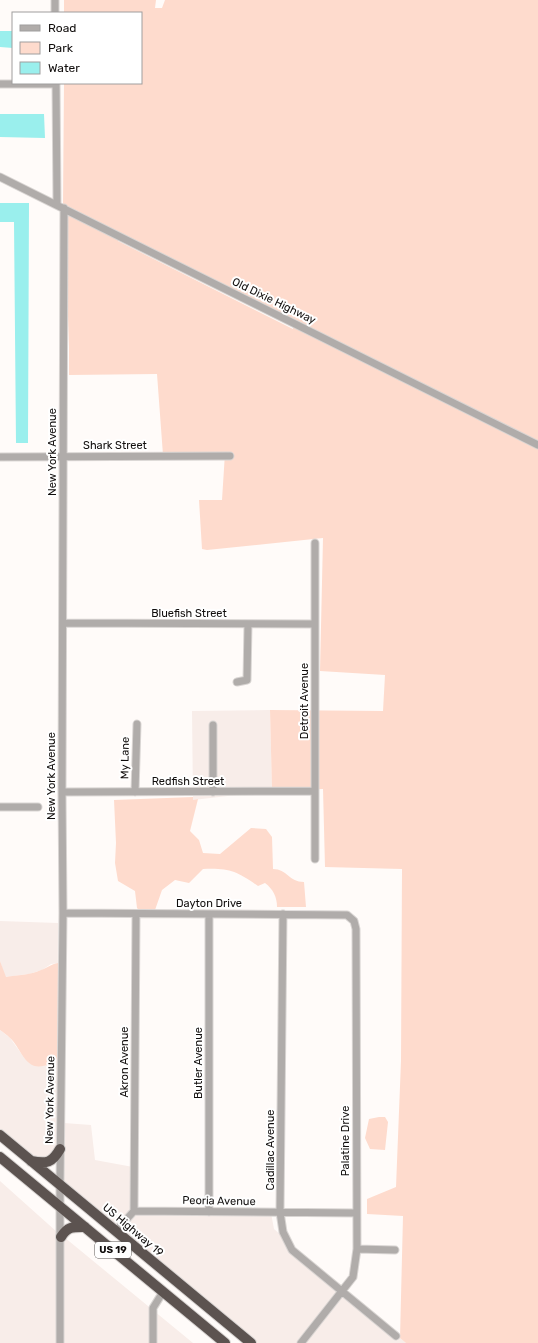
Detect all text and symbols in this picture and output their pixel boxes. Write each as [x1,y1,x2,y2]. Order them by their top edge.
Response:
legend [12,12,142,84]
text: Road [48,21,76,35]
text: Park [48,41,74,55]
text: Water [48,61,80,75]
street label: Old Dixie Highway [230,275,318,327]
street label: New York Avenue [46,408,59,496]
street label: Shark Street [83,439,148,452]
street label: Bluefish Street [151,607,227,620]
street label: Detroit Avenue [298,663,311,739]
street label: New York Avenue [45,732,58,820]
street label: My Lane [118,737,132,779]
street label: Redfish Street [152,775,225,788]
street label: Dayton Drive [176,897,242,910]
street label: Akron Avenue [118,1026,131,1098]
street label: Butler Avenue [192,1027,205,1099]
street label: New York Avenue [43,1056,57,1144]
street label: Palatine Drive [339,1106,352,1176]
street label: Cadillac Avenue [264,1109,277,1191]
street label: Peoria Avenue [182,1194,256,1208]
street label: US Highway 19 [100,1201,166,1259]
road number: US 19 [95,1242,131,1258]

